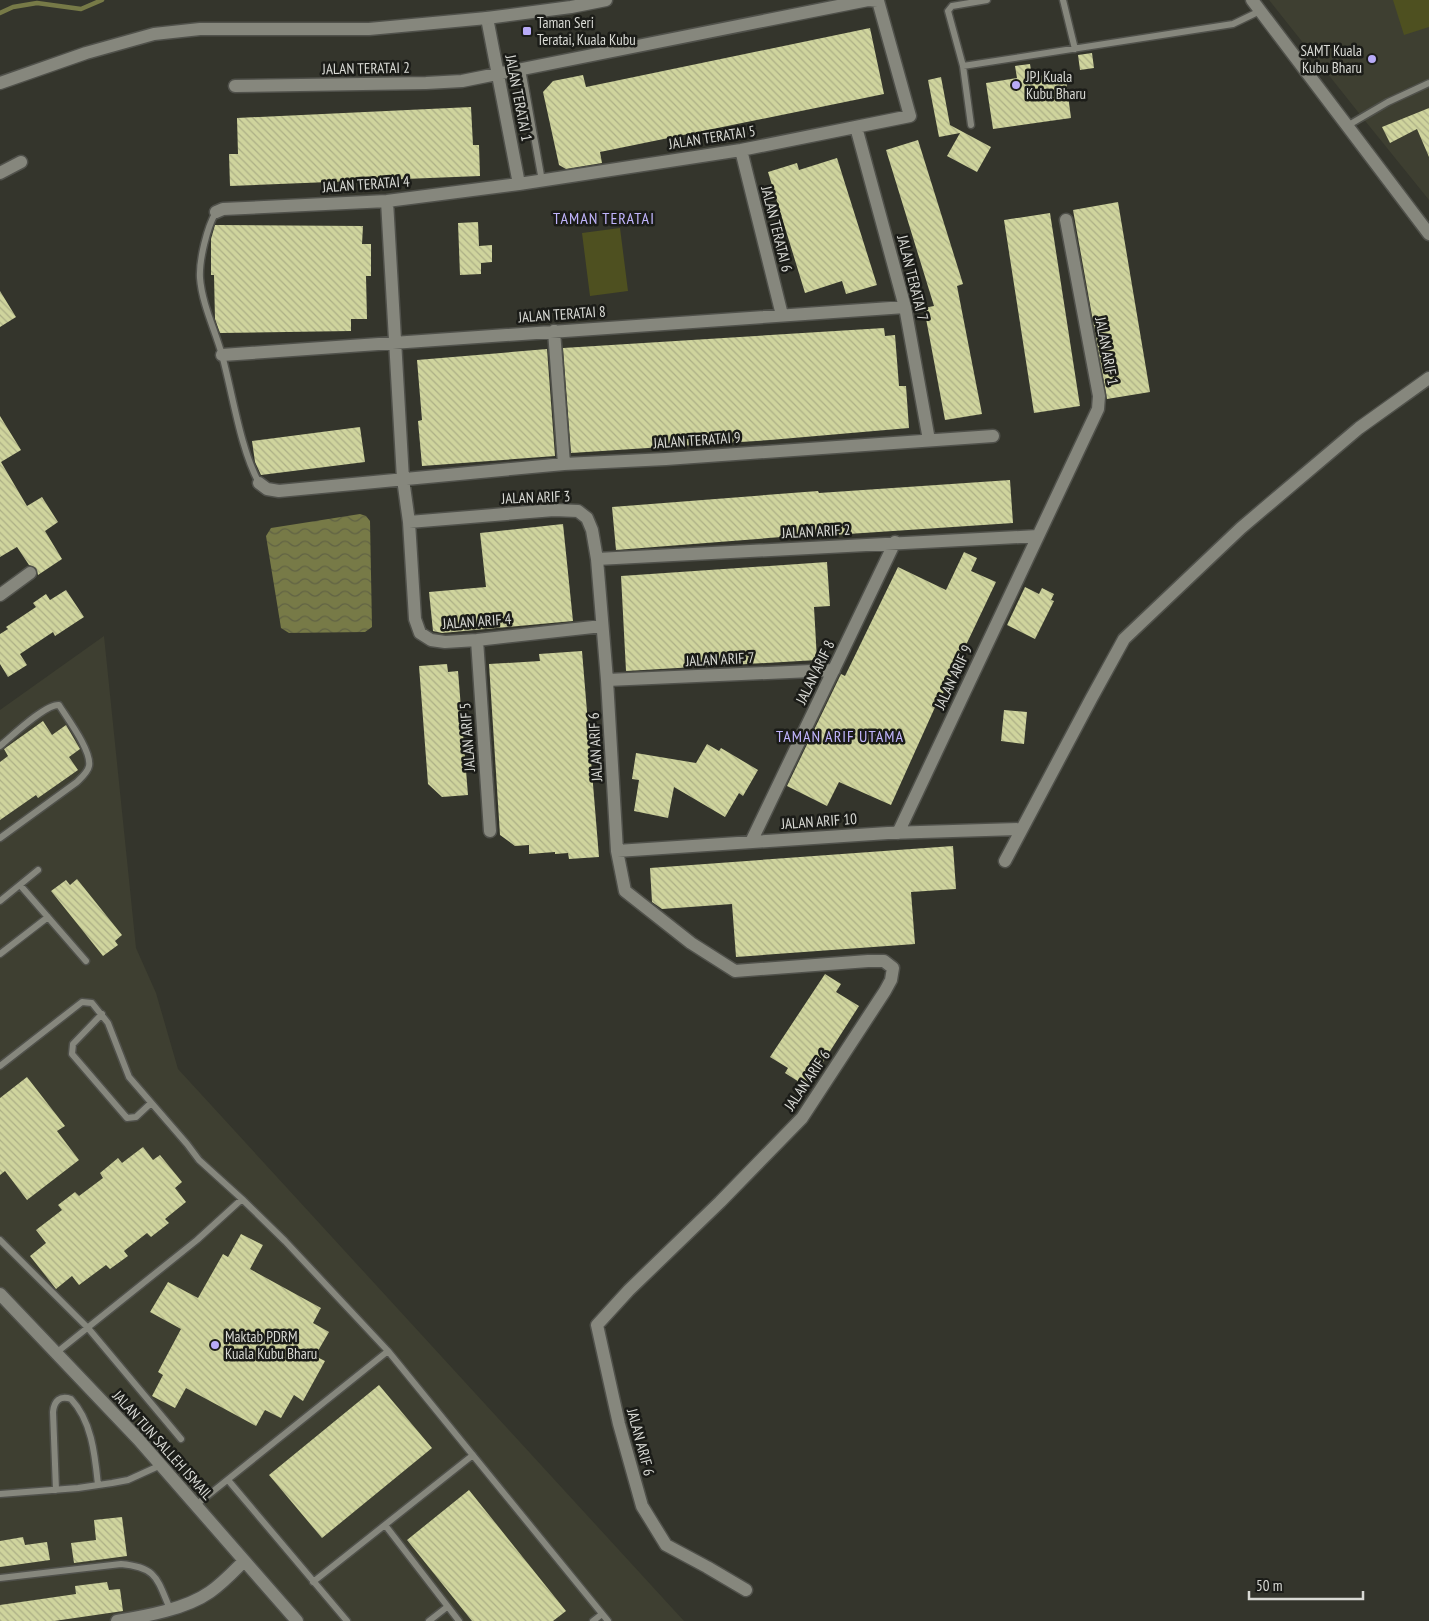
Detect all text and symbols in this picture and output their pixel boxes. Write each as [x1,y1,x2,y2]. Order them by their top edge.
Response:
place label: Taman Seri Teratai, Kuala Kubu [537,13,636,49]
marker: Taman Seri Teratai, Kuala Kubu [521,25,533,37]
place label: SAMT Kuala Kubu Bharu [1300,41,1362,77]
street label: JALAN TERATAI 1 [501,52,537,143]
marker: SAMT Kuala Kubu Bharu [1366,53,1378,65]
street label: JALAN TERATAI 2 [321,58,410,78]
place label: JPJ Kuala Kubu Bharu [1025,67,1086,103]
marker: JPJ Kuala Kubu Bharu [1010,79,1022,91]
street label: JALAN TERATAI 5 [666,121,757,153]
street label: JALAN TERATAI 4 [321,171,411,197]
street label: JALAN TERATAI 6 [757,183,797,274]
district label: TAMAN TERATAI [553,208,655,228]
street label: JALAN TERATAI 7 [893,232,933,323]
street label: JALAN TERATAI 8 [517,301,606,327]
street label: JALAN ARIF 1 [1091,314,1123,387]
street label: JALAN TERATAI 9 [652,427,741,453]
street label: JALAN ARIF 3 [500,486,571,508]
street label: JALAN ARIF 2 [780,520,851,542]
street label: JALAN ARIF 4 [441,609,512,633]
street label: JALAN ARIF 8 [791,637,839,708]
street label: JALAN ARIF 9 [929,642,976,713]
street label: JALAN ARIF 7 [684,648,755,670]
street label: JALAN ARIF 5 [455,702,479,773]
street label: JALAN ARIF 6 [584,712,606,783]
district label: TAMAN ARIF UTAMA [776,726,904,746]
street label: JALAN ARIF 10 [780,809,858,833]
street label: JALAN ARIF 6 [779,1046,834,1115]
place label: Maktab PDRM Kuala Kubu Bharu [225,1327,317,1363]
marker: Maktab PDRM Kuala Kubu Bharu [209,1339,221,1351]
street label: JALAN TUN SALLEH ISMAIL [108,1386,218,1504]
street label: JALAN ARIF 6 [623,1405,659,1478]
scale bar [1249,1568,1363,1600]
text: 50 m [1256,1576,1282,1595]

